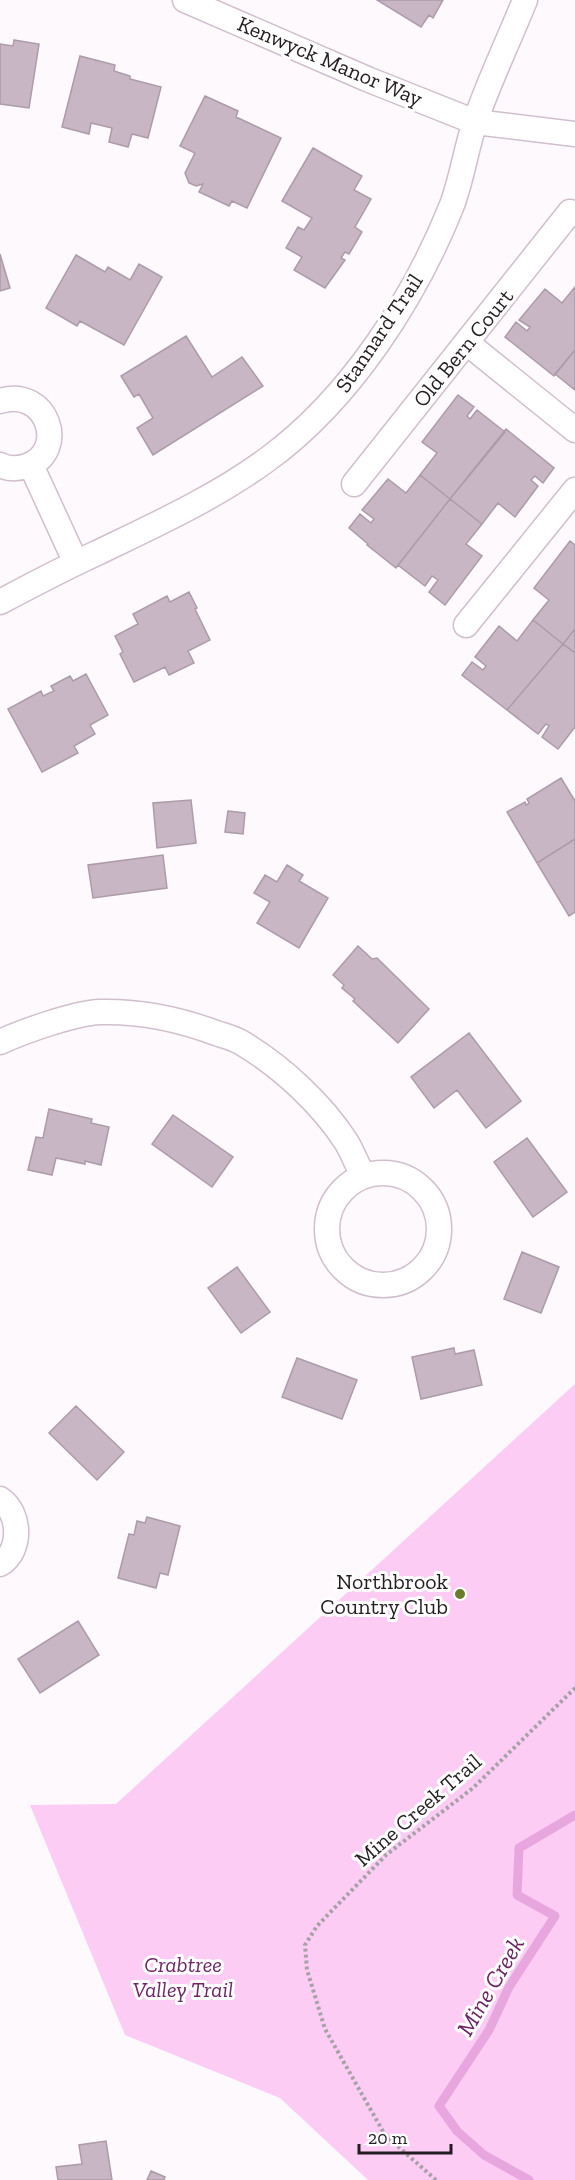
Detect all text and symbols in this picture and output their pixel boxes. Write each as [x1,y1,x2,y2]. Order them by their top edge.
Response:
street label: Kenwyck Manor Way [233,10,427,112]
street label: Stannard Trail [329,268,429,398]
street label: Old Bern Court [407,283,519,413]
place label: Northbrook Country Club [320,1568,449,1620]
marker: Northbrook Country Club [453,1587,467,1601]
street label: Mine Creek Trail [349,1748,487,1872]
water label: Mine Creek [450,1931,530,2041]
park label: Crabtree Valley Trail [133,1951,233,2003]
scale bar [359,2117,450,2155]
text: 20 m [368,2127,408,2149]

